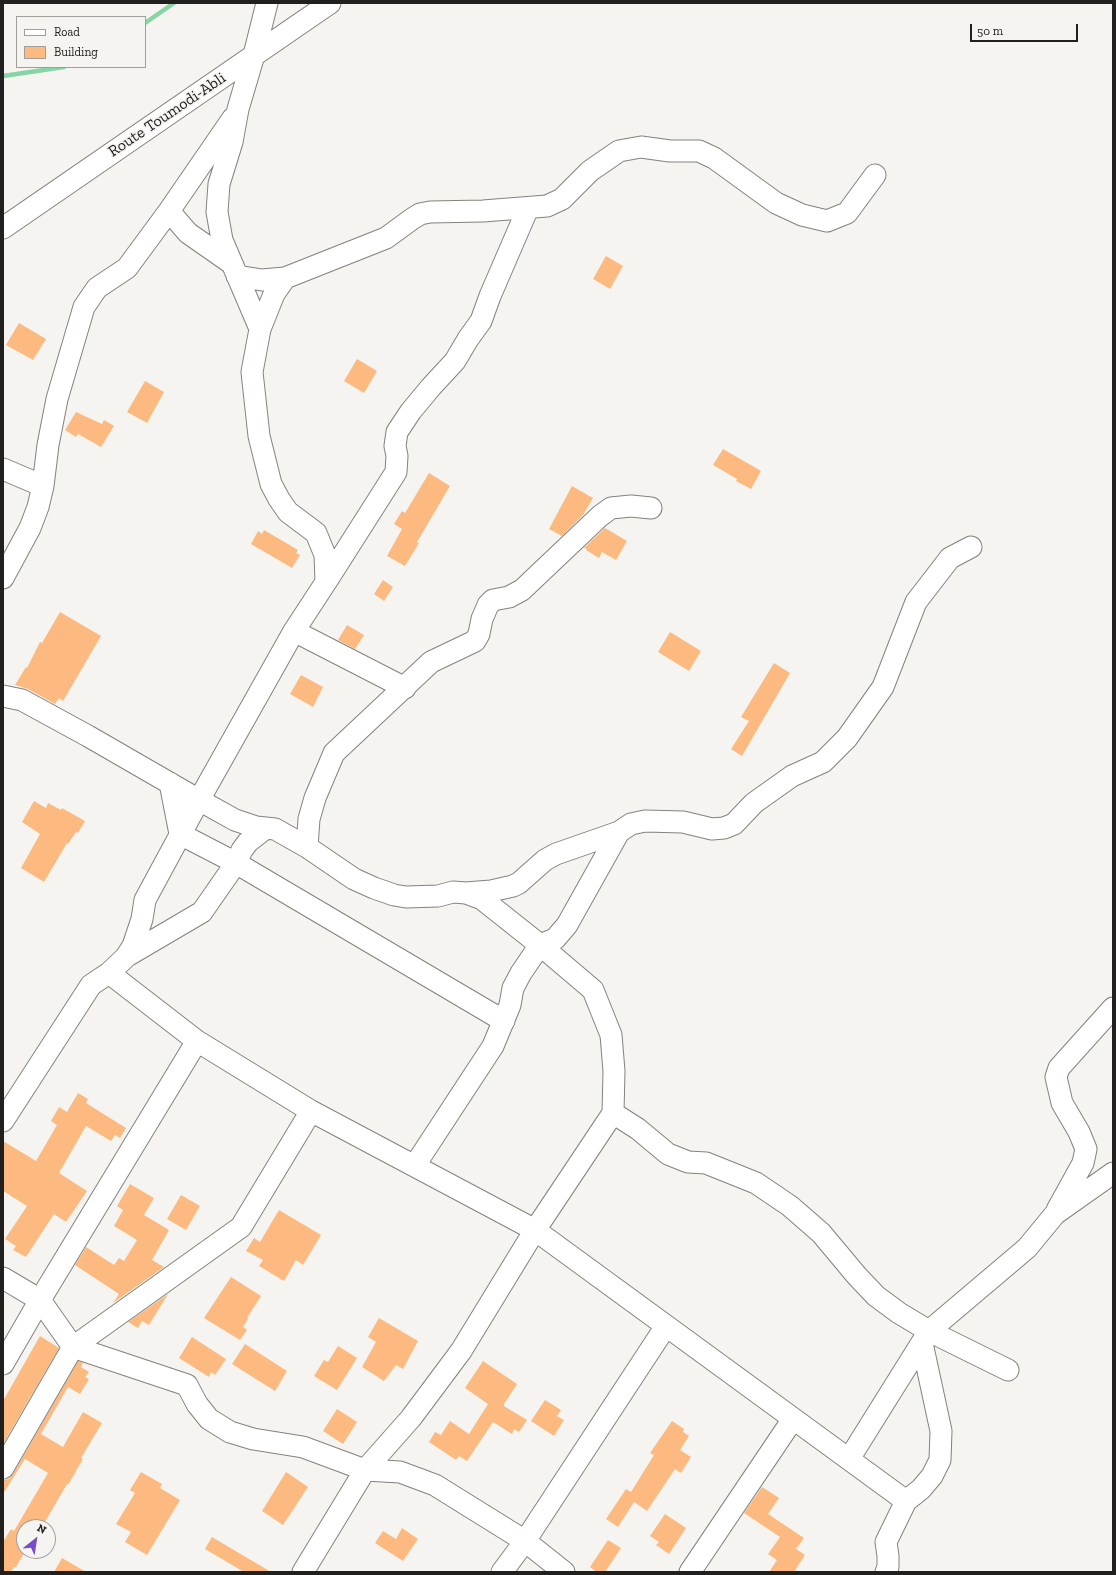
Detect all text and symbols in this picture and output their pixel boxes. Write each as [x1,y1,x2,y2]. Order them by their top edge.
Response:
legend [16,16,146,68]
scale bar [972,16,1080,42]
text: 50 m [977,24,1003,38]
text: Road [54,25,80,39]
text: Building [54,45,98,59]
street label: Route Toumodi-Abli [105,69,229,161]
north arrow [16,1519,56,1559]
text: N [35,1521,49,1537]

